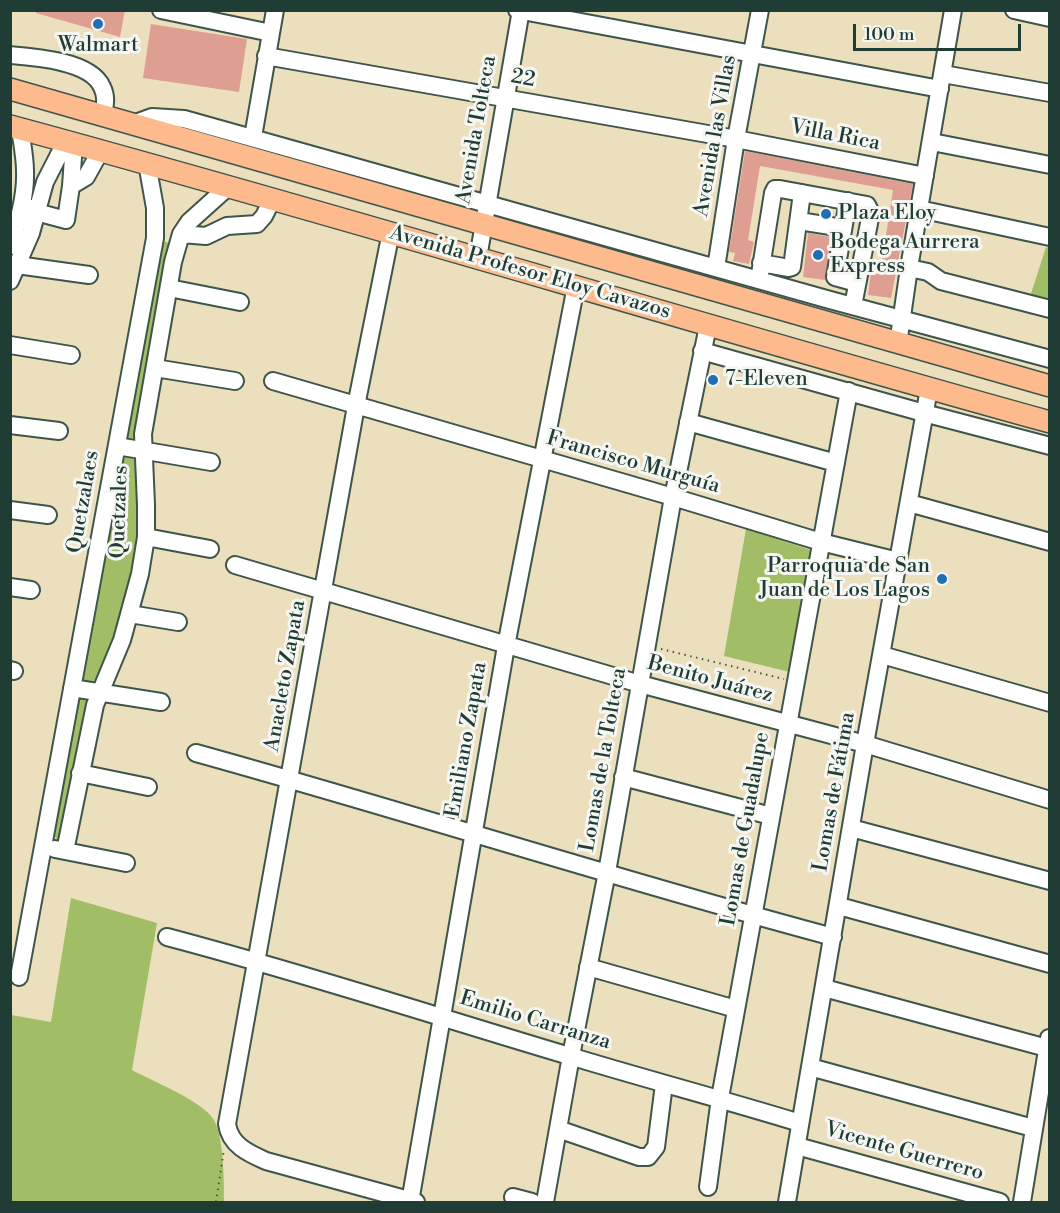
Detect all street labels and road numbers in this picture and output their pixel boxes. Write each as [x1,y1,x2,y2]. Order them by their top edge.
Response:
street label: Avenida las Villas [689,53,743,219]
street label: Avenida Tolteca [452,54,502,206]
street label: 22 [509,65,537,93]
street label: Villa Rica [788,115,882,157]
street label: Avenida Profesor Eloy Cavazos [387,221,673,325]
street label: Francisco Murguía [543,426,723,500]
street label: Quetzalaes [63,449,105,555]
street label: Quetzales [106,465,134,559]
street label: Anacleto Zapata [260,598,312,754]
street label: Benito Juárez [644,651,776,709]
street label: Emiliano Zapata [441,660,493,820]
street label: Lomas de la Tolteca [575,666,633,854]
street label: Lomas de Fátima [809,710,861,874]
street label: Lomas de Guadalupe [717,730,775,928]
street label: Emilio Carranza [456,986,614,1056]
street label: Vicente Guerrero [822,1117,986,1187]

